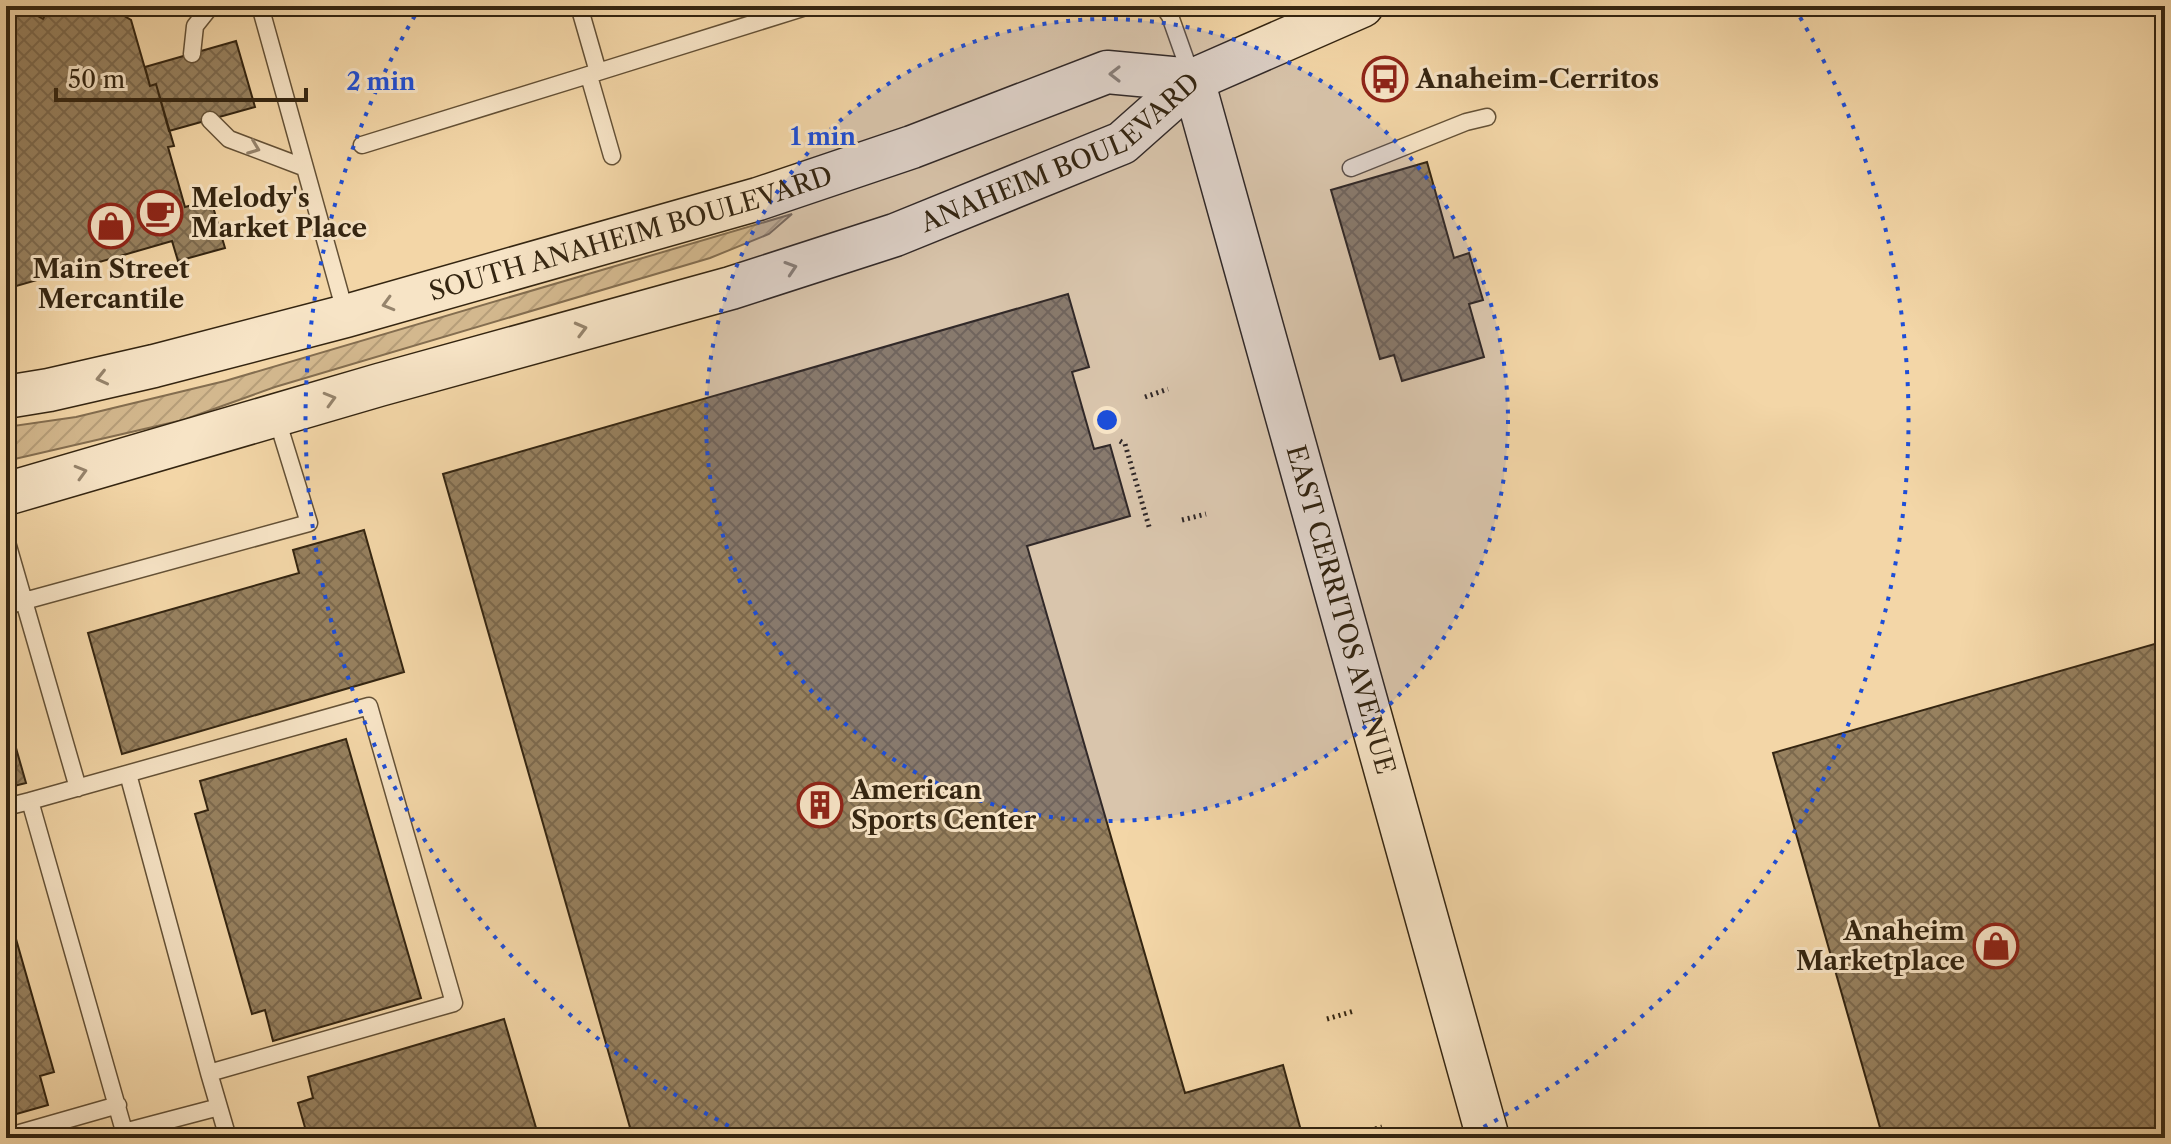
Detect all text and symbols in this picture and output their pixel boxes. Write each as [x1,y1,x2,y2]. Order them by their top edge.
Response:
scale bar [56,52,306,102]
bus stop icon: Anaheim-Cerritos [1361,55,1409,103]
place label: Anaheim-Cerritos [1415,63,1659,95]
text: 50 m [68,65,125,94]
one-way arrow [1108,65,1121,83]
street label: ANAHEIM BOULEVARD [915,66,1206,239]
text: 2 min [346,67,416,96]
text: 1 min [790,122,856,151]
one-way arrow [246,138,260,155]
street label: SOUTH ANAHEIM BOULEVARD [425,159,836,308]
place label: Melody's Market Place [191,182,367,244]
cafe icon: Melody's Market Place [136,189,184,237]
shop icon: Main Street Mercantile [87,202,135,250]
place label: Main Street Mercantile [32,253,190,315]
one-way arrow [784,262,798,278]
one-way arrow [382,295,396,311]
one-way arrow [573,322,587,339]
one-way arrow [95,369,109,386]
one-way arrow [323,392,337,408]
centre of rings [1093,406,1121,434]
street label: EAST CERRITOS AVENUE [1280,442,1402,778]
one-way arrow [73,465,87,481]
place label: American Sports Center [850,774,1036,836]
building icon: American Sports Center [796,781,844,829]
place label: Anaheim Marketplace [1796,915,1965,977]
shop icon: Anaheim Marketplace [1972,922,2020,970]

